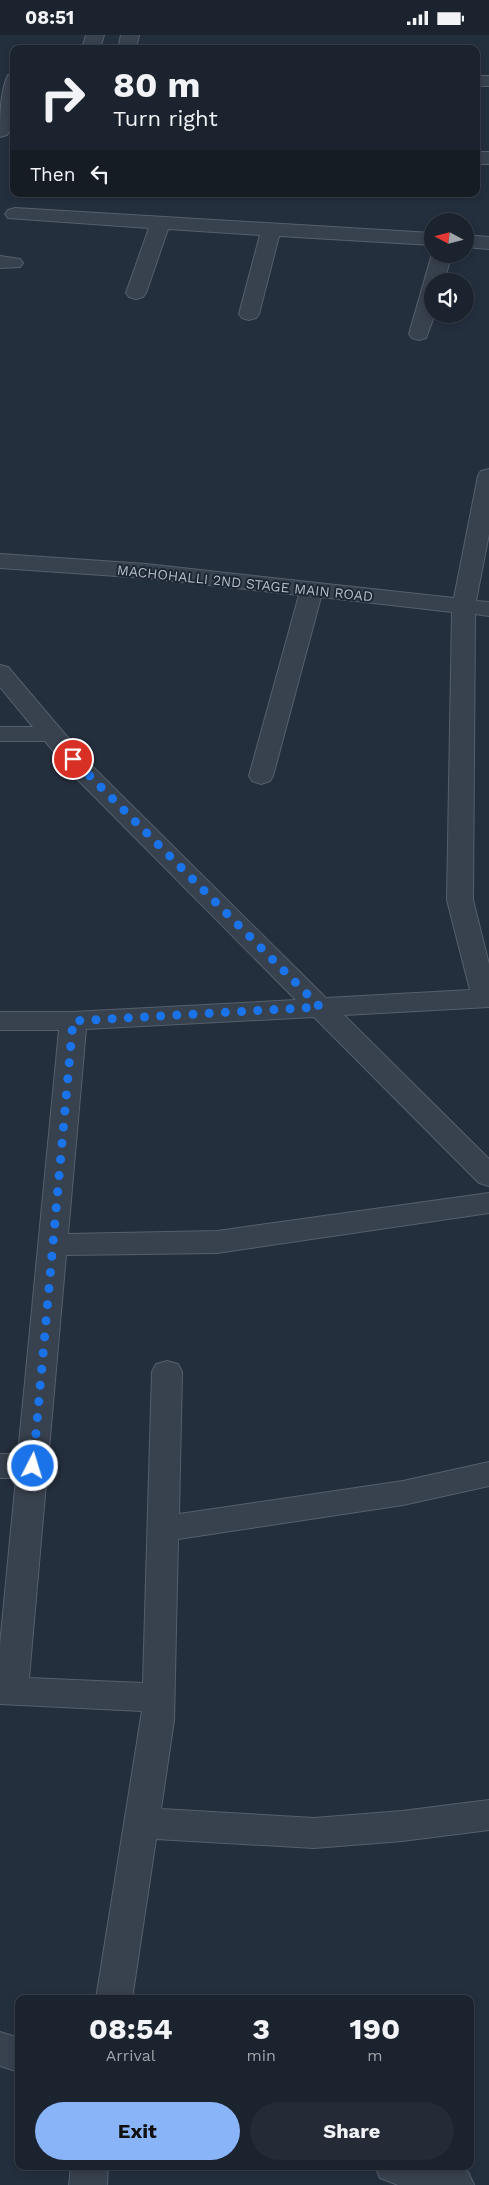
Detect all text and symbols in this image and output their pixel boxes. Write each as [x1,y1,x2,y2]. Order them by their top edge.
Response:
text: 08:51 [25,6,74,29]
text: 80 m [113,64,200,106]
icon: right [30,65,95,130]
text: Turn right [113,106,218,131]
icon: left [86,160,114,188]
text: Then [30,163,76,186]
north arrow [424,213,474,263]
map controls [424,213,474,323]
button: sound [424,273,474,323]
street label: MACHOHALLI 2ND STAGE MAIN ROAD [116,562,374,604]
pin [52,738,94,780]
icon: arrive [59,745,87,773]
position arrow [6,1439,58,1491]
text: 08:54 [89,2011,173,2046]
text: 3 [252,2011,270,2046]
text: 190 [350,2011,400,2046]
text: Arrival [106,2046,156,2065]
text: min [246,2046,276,2065]
text: m [367,2046,383,2065]
button: Exit [35,2102,240,2160]
button: Share [250,2102,454,2160]

